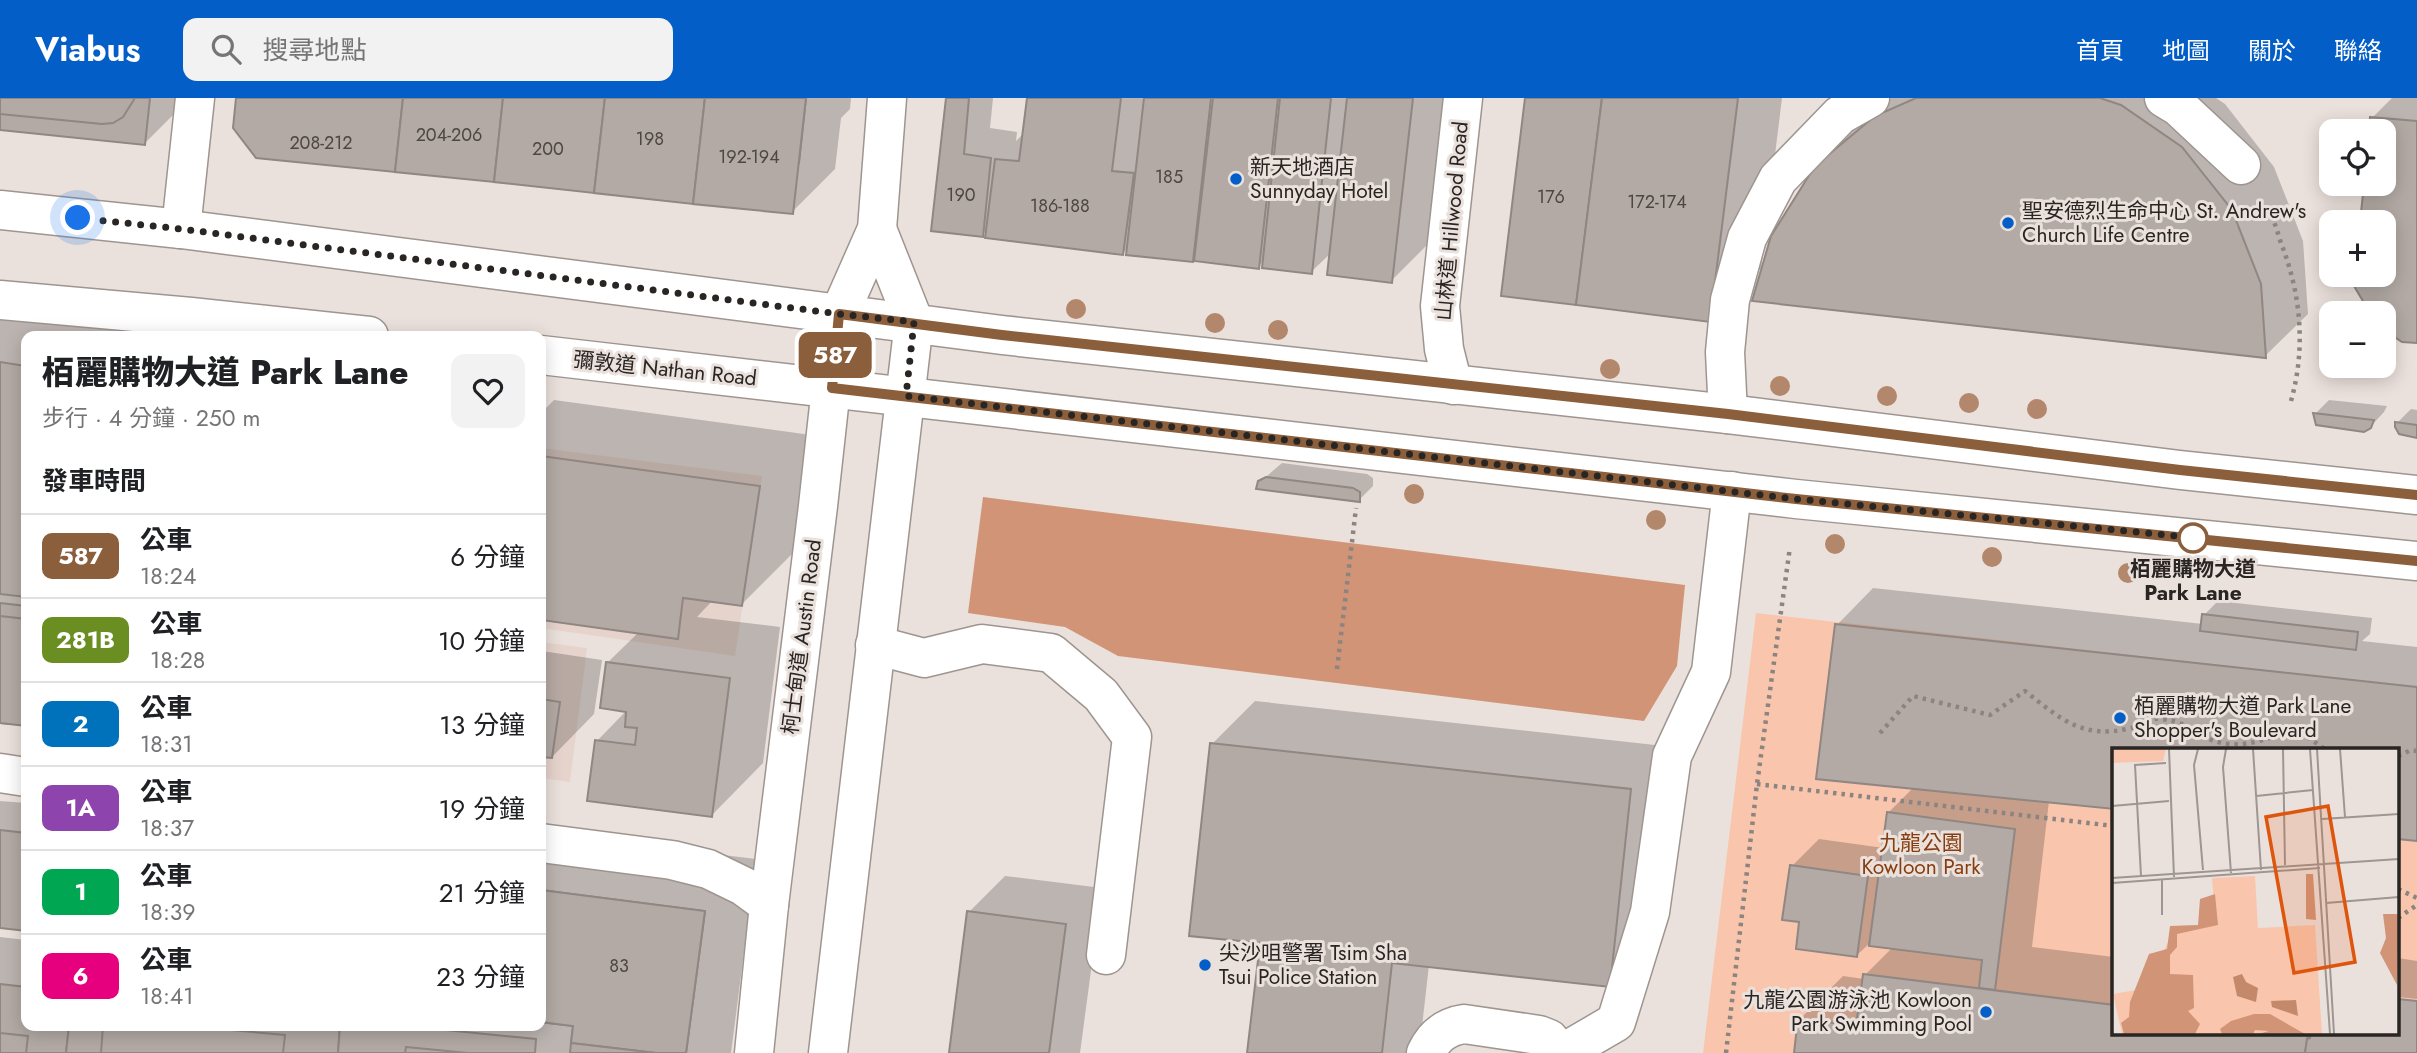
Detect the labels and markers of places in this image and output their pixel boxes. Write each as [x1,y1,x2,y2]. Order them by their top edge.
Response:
place label: 新天地酒店 Sunnyday Hotel [1250,152,1388,206]
marker: 新天地酒店 Sunnyday Hotel [1228,171,1244,187]
place label: 聖安德烈生命中心 St. Andrew's Church Life Centre [2022,196,2306,250]
marker: 聖安德烈生命中心 St. Andrew's Church Life Centre [2000,215,2016,231]
marker: 栢麗購物大道 Park Lane [2178,523,2208,553]
place label: 栢麗購物大道 Park Lane [2130,554,2256,608]
place label: 栢麗購物大道 Park Lane Shopper's Boulevard [2134,691,2352,745]
marker: 栢麗購物大道 Park Lane Shopper's Boulevard [2112,710,2128,726]
place label: 尖沙咀警署 Tsim Sha Tsui Police Station [1219,938,1407,992]
marker: 尖沙咀警署 Tsim Sha Tsui Police Station [1197,957,1213,973]
place label: 九龍公園游泳池 Kowloon Park Swimming Pool [1743,985,1972,1039]
marker: 九龍公園游泳池 Kowloon Park Swimming Pool [1978,1004,1994,1020]

